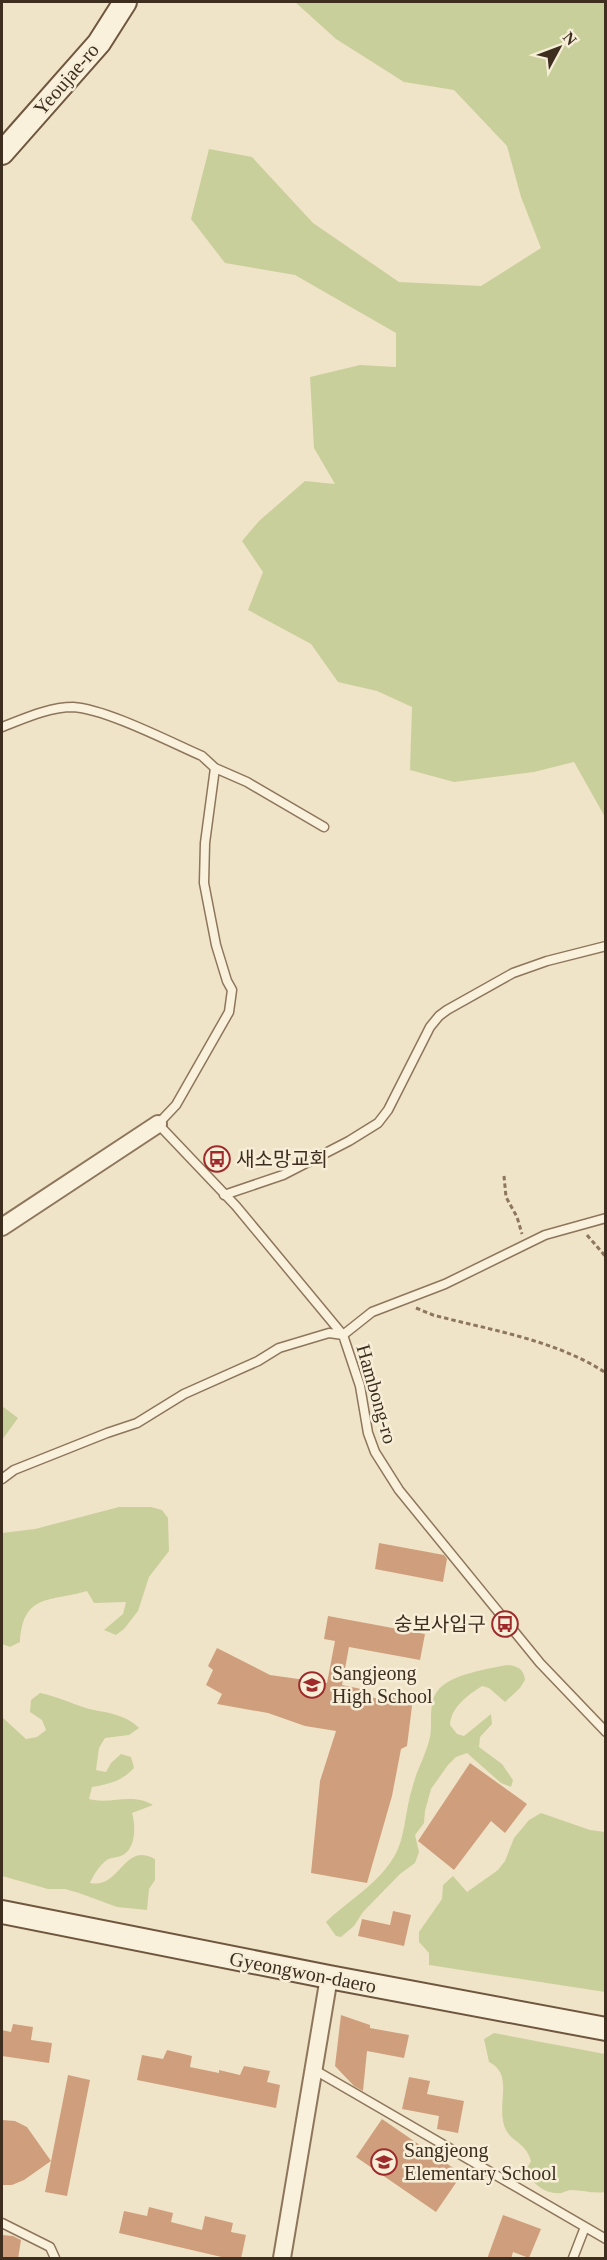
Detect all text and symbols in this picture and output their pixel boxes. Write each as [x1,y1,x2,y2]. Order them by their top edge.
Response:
north arrow [529,18,589,78]
text: N [560,29,580,49]
street label: Yeoujae-ro [29,39,104,120]
bus stop icon: 새소망교회 [202,1144,232,1174]
place label: 새소망교회 [236,1148,328,1170]
street label: Hambong-ro [351,1342,402,1446]
bus stop icon: 숭보사입구 [490,1609,520,1639]
place label: 숭보사입구 [394,1613,486,1635]
place label: Sangjeong High School [332,1662,433,1708]
school or university icon: Sangjeong High School [297,1670,327,1700]
street label: Gyeongwon-daero [228,1947,378,1998]
place label: Sangjeong Elementary School [404,2139,557,2185]
school or university icon: Sangjeong Elementary School [369,2147,399,2177]

